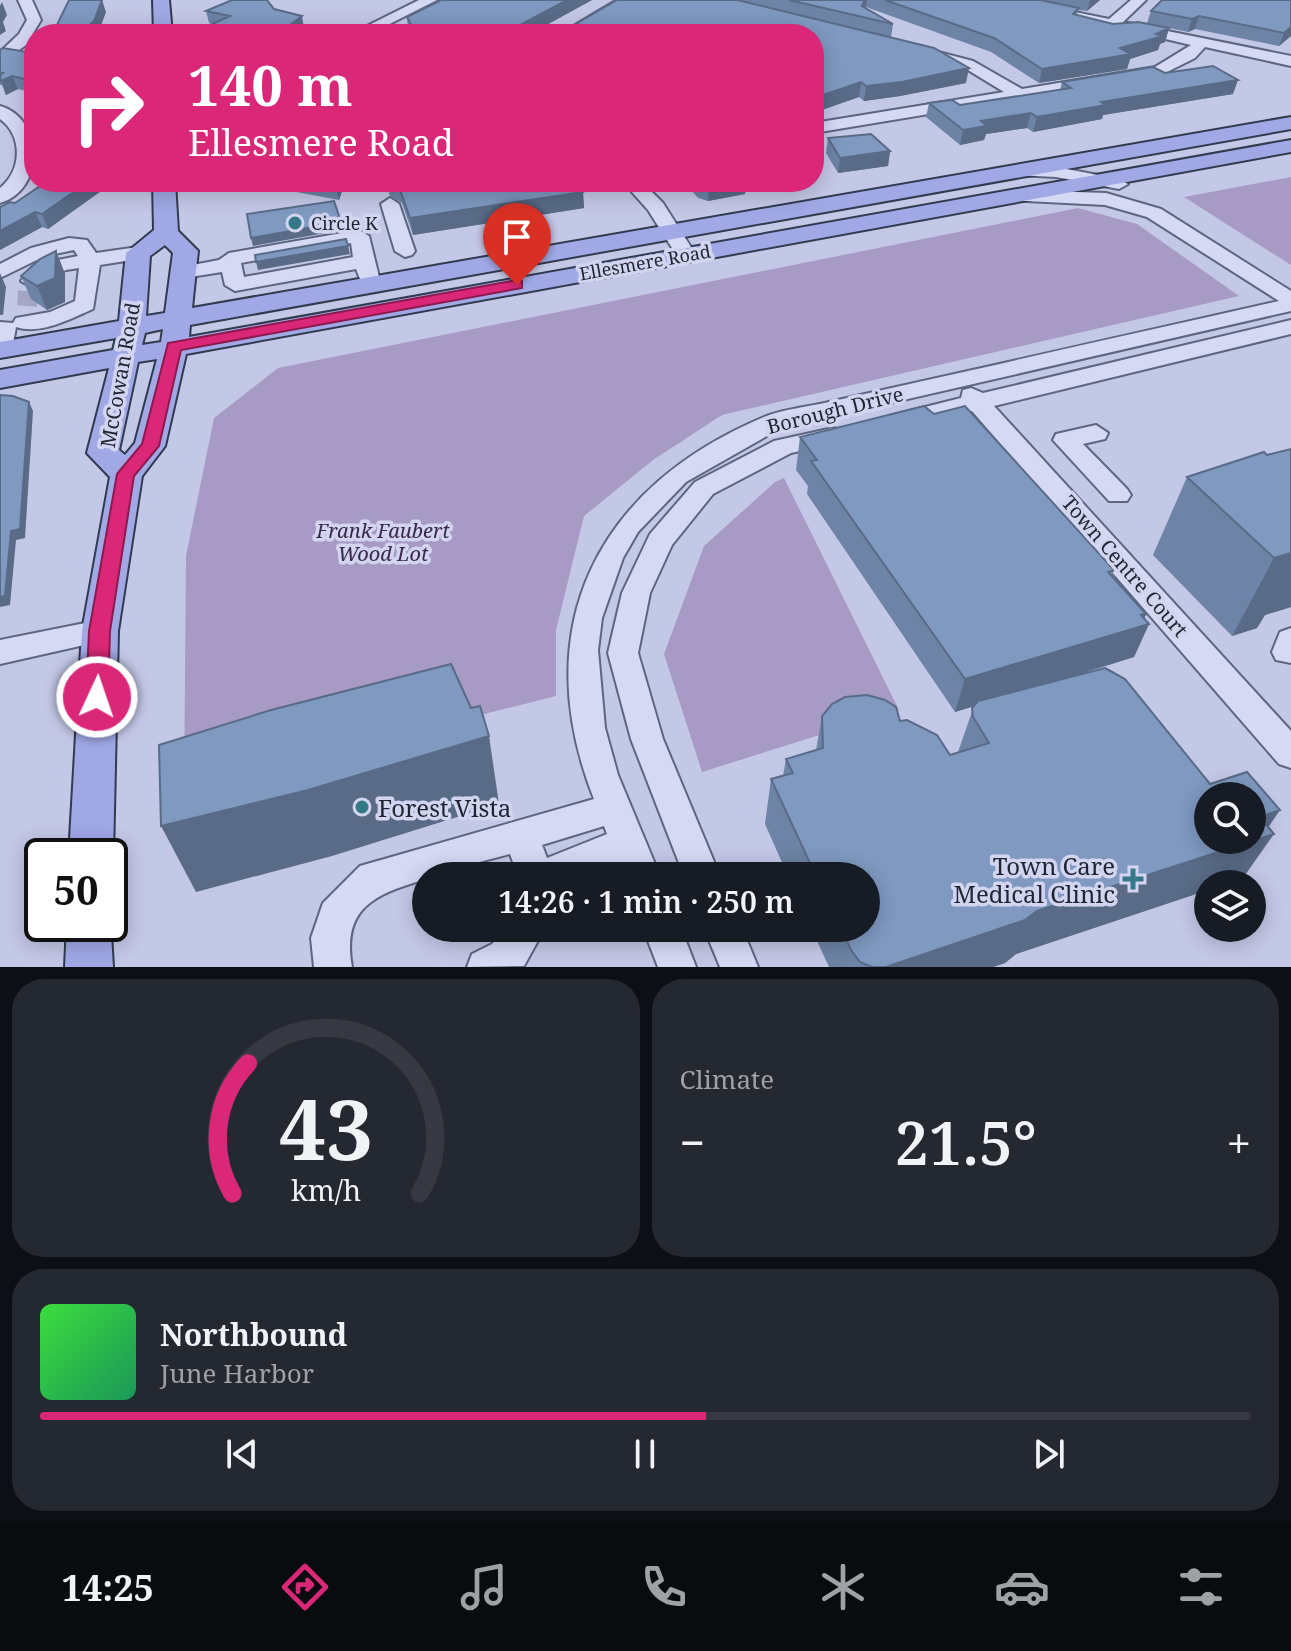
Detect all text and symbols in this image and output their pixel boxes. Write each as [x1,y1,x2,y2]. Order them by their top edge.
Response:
text: 140 m [188,46,353,122]
icon: right [56,56,160,160]
text: Ellesmere Road [188,118,454,167]
pin [483,203,551,285]
place label: Circle K [311,211,378,235]
marker: Circle K [286,214,304,232]
icon: arrive [495,215,539,259]
street label: Ellesmere Road [577,239,713,285]
street label: McCowan Road [94,300,146,450]
street label: Borough Drive [764,380,906,440]
street label: Town Centre Court [1056,489,1194,643]
park label: Frank Faubert Wood Lot [315,517,450,567]
position arrow [55,655,139,739]
map controls [1194,782,1266,942]
button: search [1194,782,1266,854]
place label: Forest Vista [378,791,511,824]
marker: Forest Vista [353,798,371,816]
speed limit sign: 50 [24,838,128,942]
place label: Town Care Medical Clinic [953,849,1115,910]
marker: Town Care Medical Clinic [1122,868,1144,890]
button: layers [1194,870,1266,942]
text: 14:26 · 1 min · 250 m [498,881,794,922]
text: Climate [680,1061,774,1097]
text: 43 [279,1071,373,1184]
text: 21.5° [895,1101,1037,1183]
text: − [680,1112,705,1172]
text: + [1226,1112,1251,1172]
text: km/h [291,1170,361,1209]
text: Northbound [160,1314,347,1355]
text: June Harbor [160,1355,314,1391]
icon: previous [220,1432,264,1476]
icon: pause [623,1432,667,1476]
icon: next [1027,1432,1071,1476]
icon: directions [277,1559,333,1615]
icon: music [456,1559,512,1615]
icon: phone [636,1559,692,1615]
icon: climate [815,1559,871,1615]
icon: car [994,1559,1050,1615]
icon: filters [1173,1559,1229,1615]
text: 14:25 [62,1563,154,1612]

